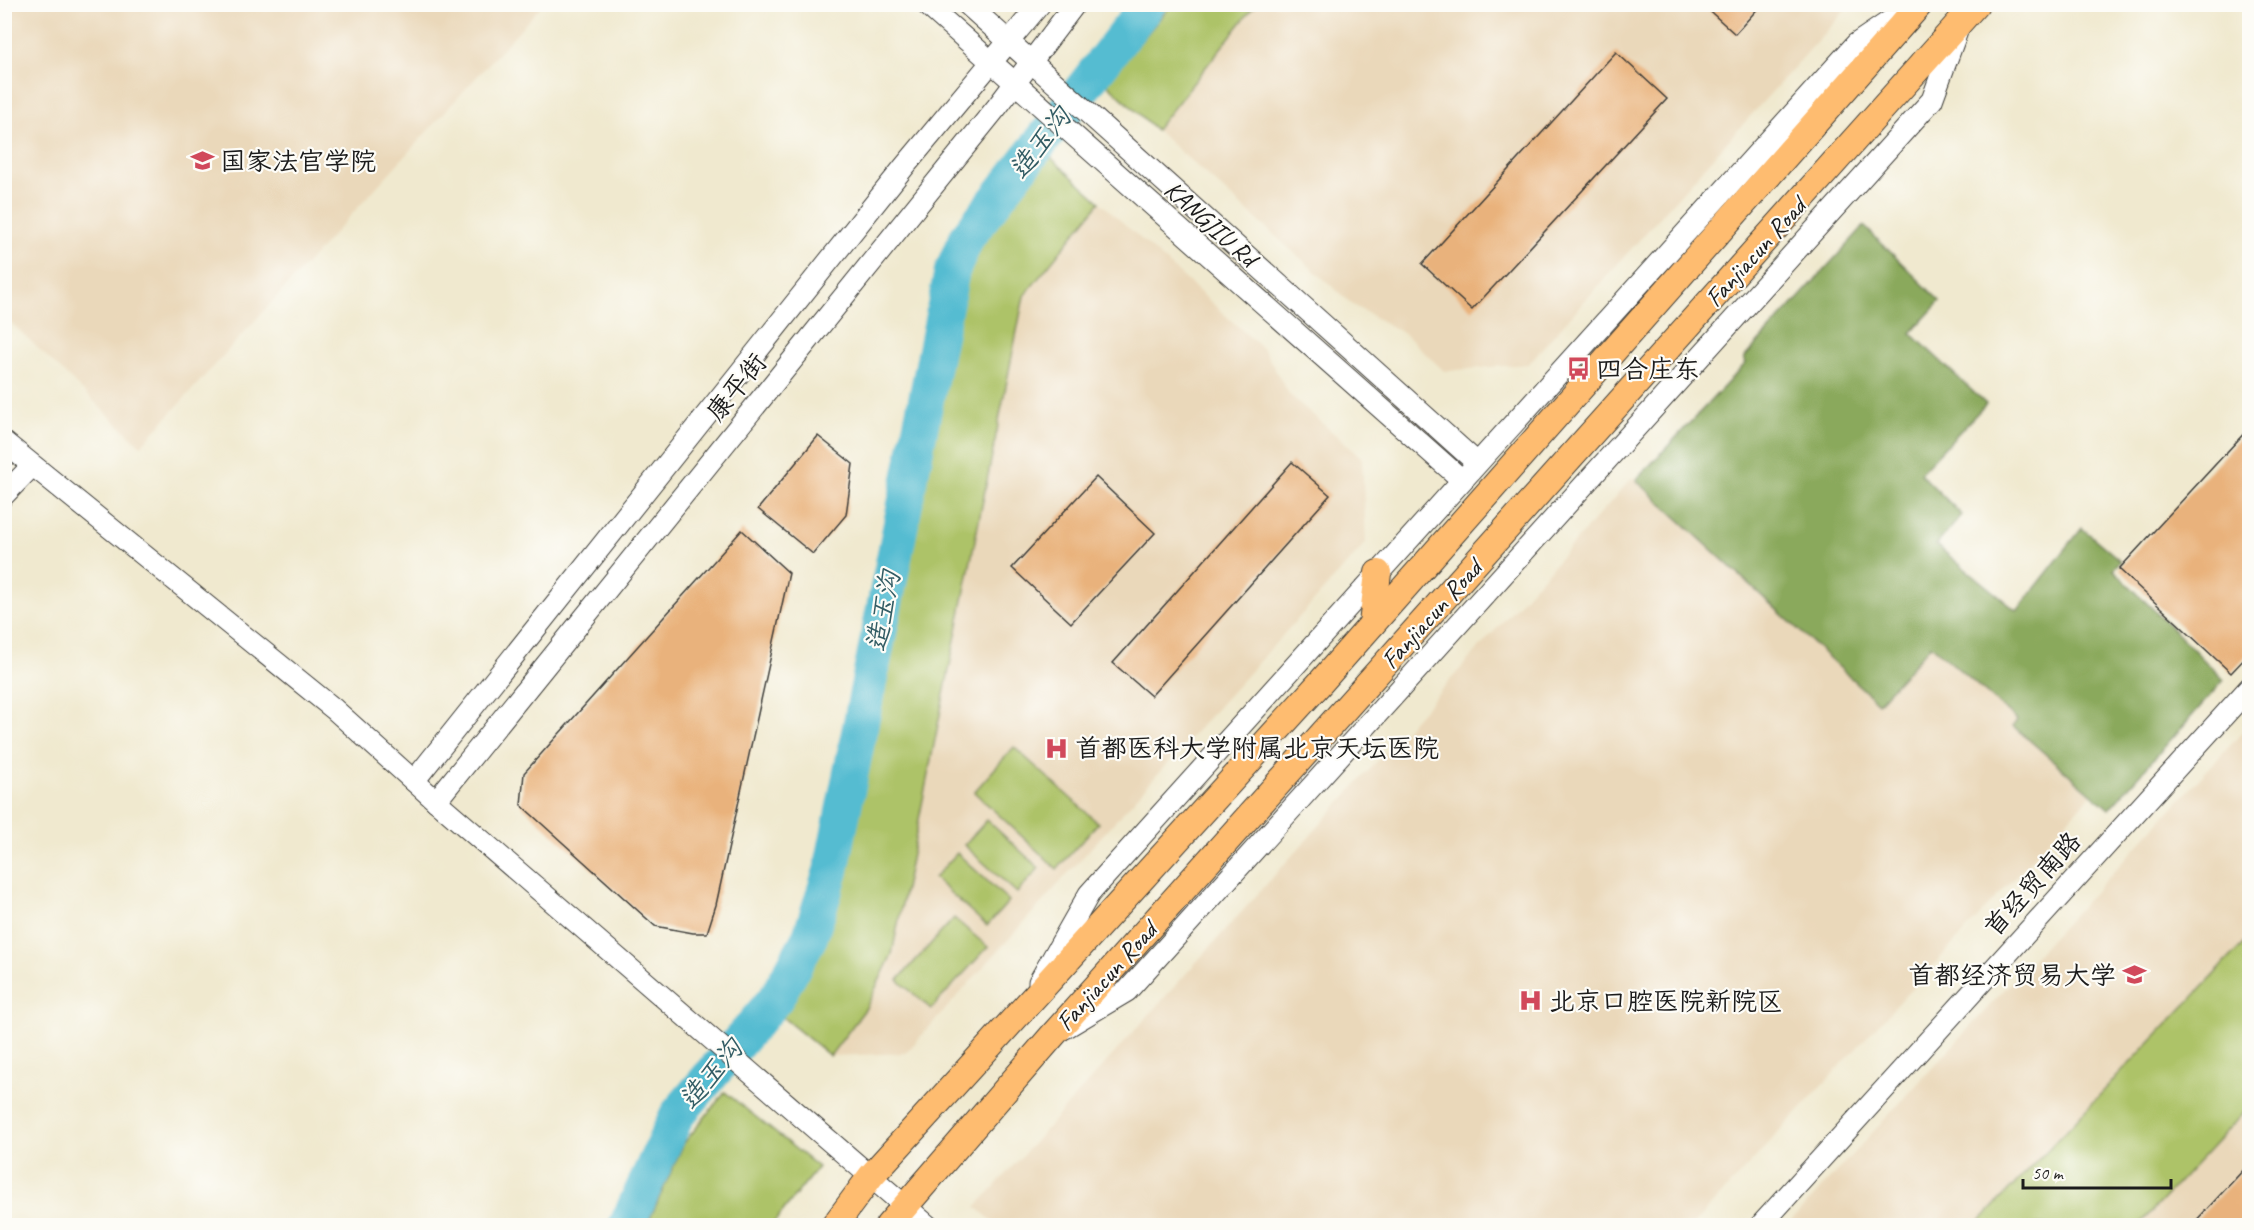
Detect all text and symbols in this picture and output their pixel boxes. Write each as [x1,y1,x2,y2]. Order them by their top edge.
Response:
water label: 造玉沟 [1002,99,1080,185]
place label: 国家法官学院 [220,145,376,178]
school or university icon: 国家法官学院 [189,148,215,174]
street label: KANGJIU Rd [1157,173,1267,276]
street label: Fanjiacun Road [1698,188,1816,314]
street label: 康平街 [699,347,774,428]
place label: 四合庄东 [1596,353,1700,386]
bus stop icon: 四合庄东 [1565,356,1591,382]
street label: Fanjiacun Road [1374,550,1492,676]
water label: 造玉沟 [859,566,908,654]
place label: 首都医科大学附属北京天坛医院 [1075,732,1439,765]
hospital icon: 首都医科大学附属北京天坛医院 [1044,735,1070,761]
street label: 首经贸南路 [1977,825,2088,944]
street label: Fanjiacun Road [1049,912,1167,1038]
place label: 首都经济贸易大学 [1908,959,2116,992]
school or university icon: 首都经济贸易大学 [2121,962,2147,988]
place label: 北京口腔医院新院区 [1549,985,1783,1018]
hospital icon: 北京口腔医院新院区 [1518,988,1544,1014]
water label: 造玉沟 [672,1031,751,1116]
scale bar [2023,1152,2172,1190]
text: 50 m [2032,1162,2065,1184]

